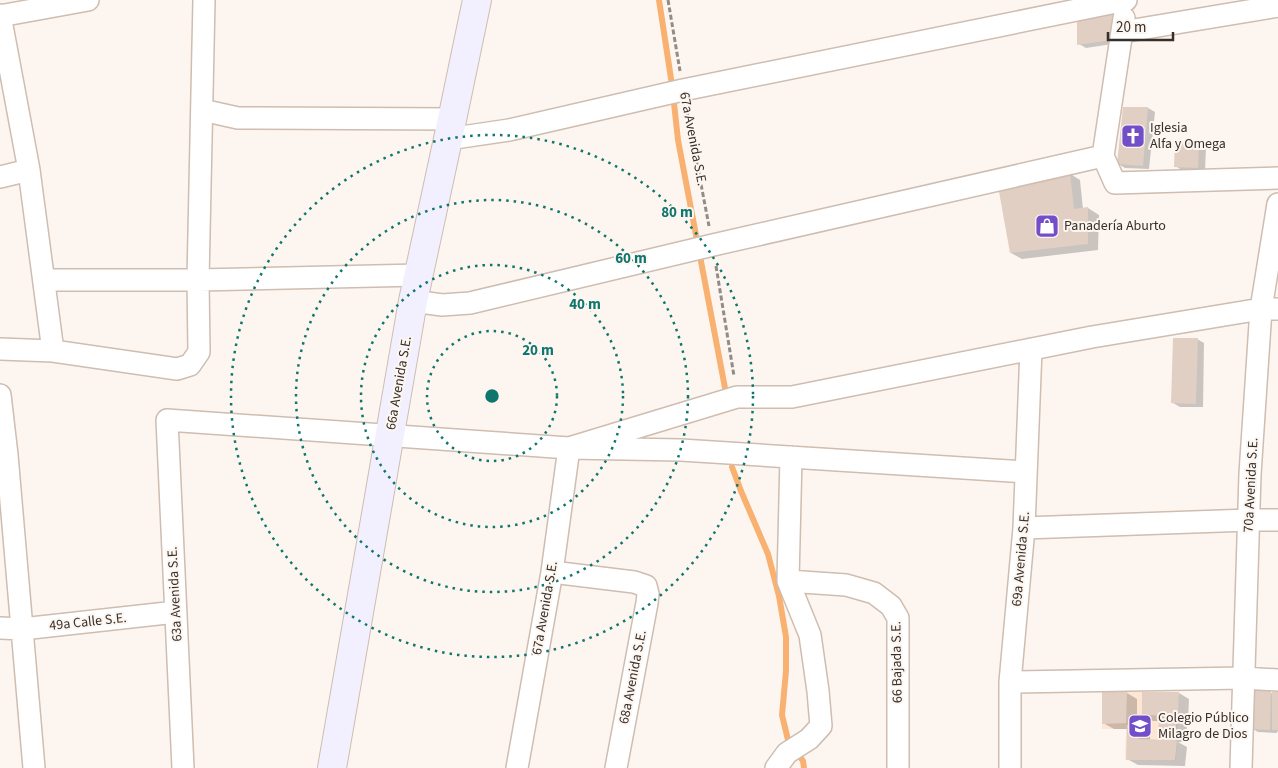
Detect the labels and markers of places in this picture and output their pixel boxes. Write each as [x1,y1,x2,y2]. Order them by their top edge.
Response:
place label: Iglesia Alfa y Omega [1150,118,1226,154]
church icon: Iglesia Alfa y Omega [1120,123,1146,149]
shop icon: Panadería Aburto [1034,213,1060,239]
place label: Panadería Aburto [1064,216,1166,236]
centre of rings [483,387,501,405]
place label: Colegio Público Milagro de Dios [1158,708,1249,744]
school or university icon: Colegio Público Milagro de Dios [1127,713,1153,739]

